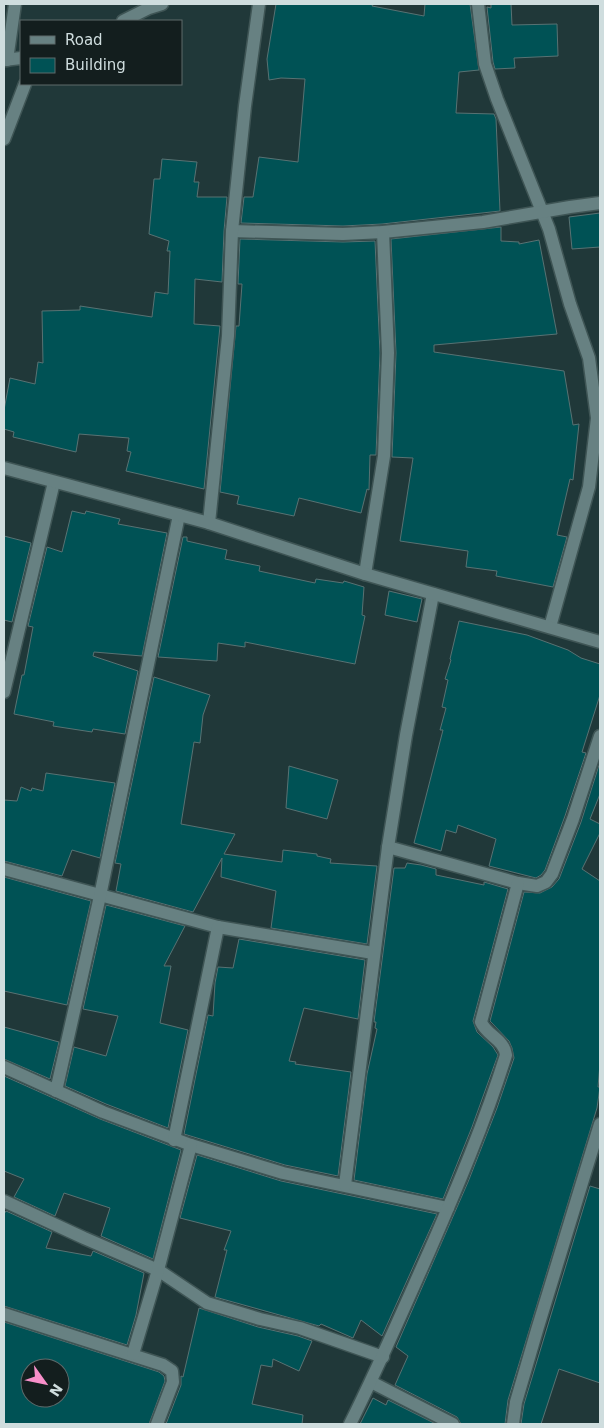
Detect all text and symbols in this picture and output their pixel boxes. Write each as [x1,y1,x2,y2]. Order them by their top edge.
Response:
legend [20,20,182,85]
text: Road [65,31,103,49]
text: Building [65,56,126,74]
north arrow [20,1358,70,1408]
text: N [46,1381,66,1399]

